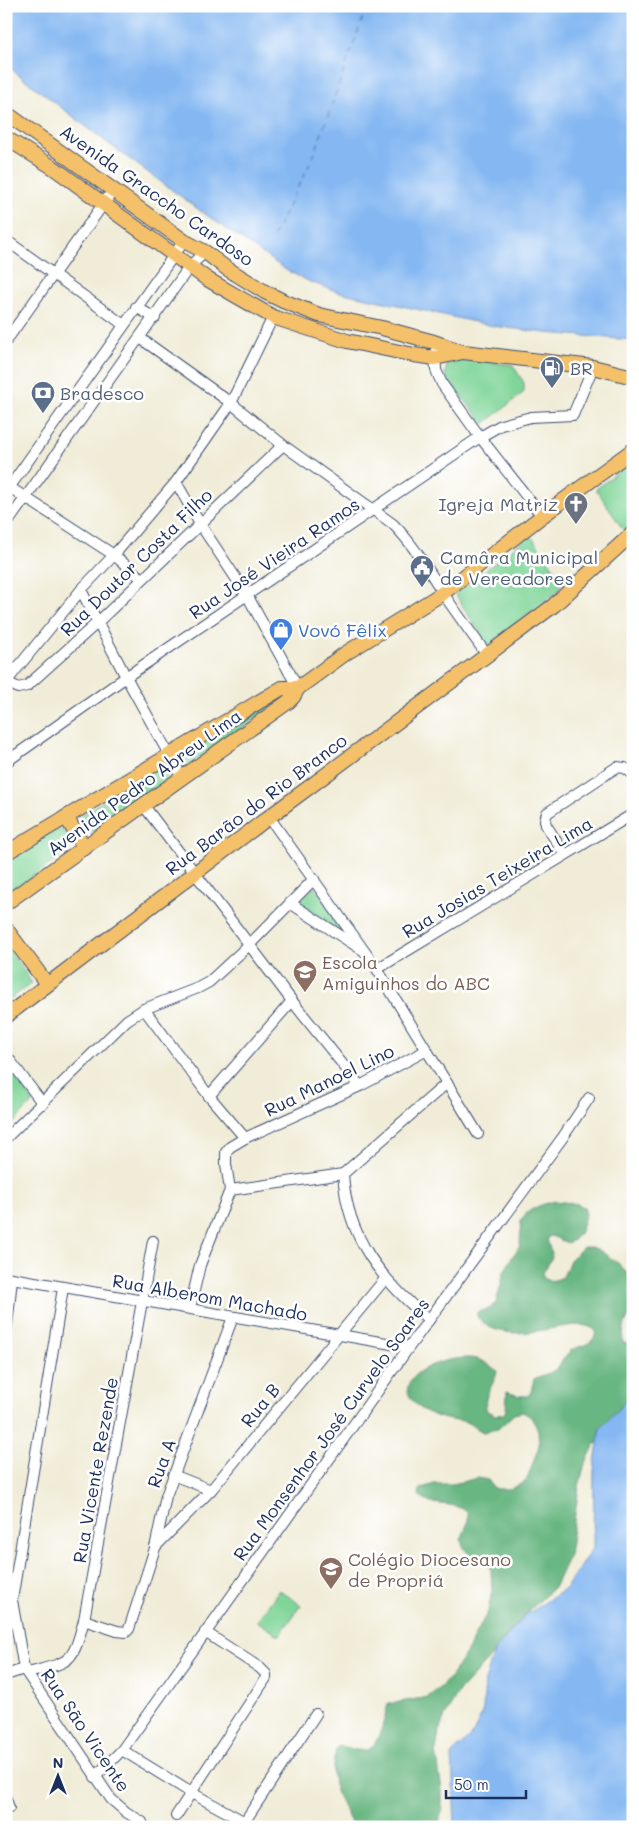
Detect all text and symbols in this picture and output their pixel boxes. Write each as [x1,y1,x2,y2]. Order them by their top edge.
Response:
street label: Avenida Graccho Cardoso [55,119,259,271]
fuel station icon: BR [539,355,565,389]
place label: BR [570,356,593,380]
bank icon: Bradesco [30,380,56,414]
place label: Bradesco [60,381,144,405]
street label: Rua Doutor Costa Filho [55,483,217,641]
church icon: Igreja Matriz [563,491,589,525]
street label: Rua José Vieira Ramos [184,492,364,624]
place label: Igreja Matriz [438,492,558,516]
place label: Camâra Municipal de Vereadores [440,545,598,590]
public building icon: Camâra Municipal de Vereadores [409,554,435,588]
shop icon: Vovó Fêlix [268,617,294,651]
place label: Vovó Fêlix [298,618,387,642]
street label: Avenida Pedro Abreu Lima [42,703,246,861]
street label: Rua Barão do Rio Branco [160,728,352,880]
street label: Rua Josias Teixeira Lima [397,811,597,943]
place label: Escola Amiguinhos do ABC [322,950,490,995]
school or university icon: Escola Amiguinhos do ABC [292,959,318,993]
street label: Rua Manoel Lino [260,1038,398,1122]
street label: Rua Alberom Machado [111,1268,310,1326]
street label: Rua Monsenhor José Curvelo Soares [227,1293,435,1565]
street label: Rua Vicente Rezende [67,1375,123,1565]
street label: Rua B [235,1378,285,1432]
street label: Rua A [141,1435,181,1491]
place label: Colégio Diocesano de Propriá [348,1547,511,1592]
school or university icon: Colégio Diocesano de Propriá [318,1556,344,1590]
street label: Rua São Vicente [36,1664,136,1796]
north arrow [32,1750,82,1800]
text: N [53,1753,63,1772]
scale bar [446,1768,526,1800]
text: 50 m [454,1774,489,1794]

